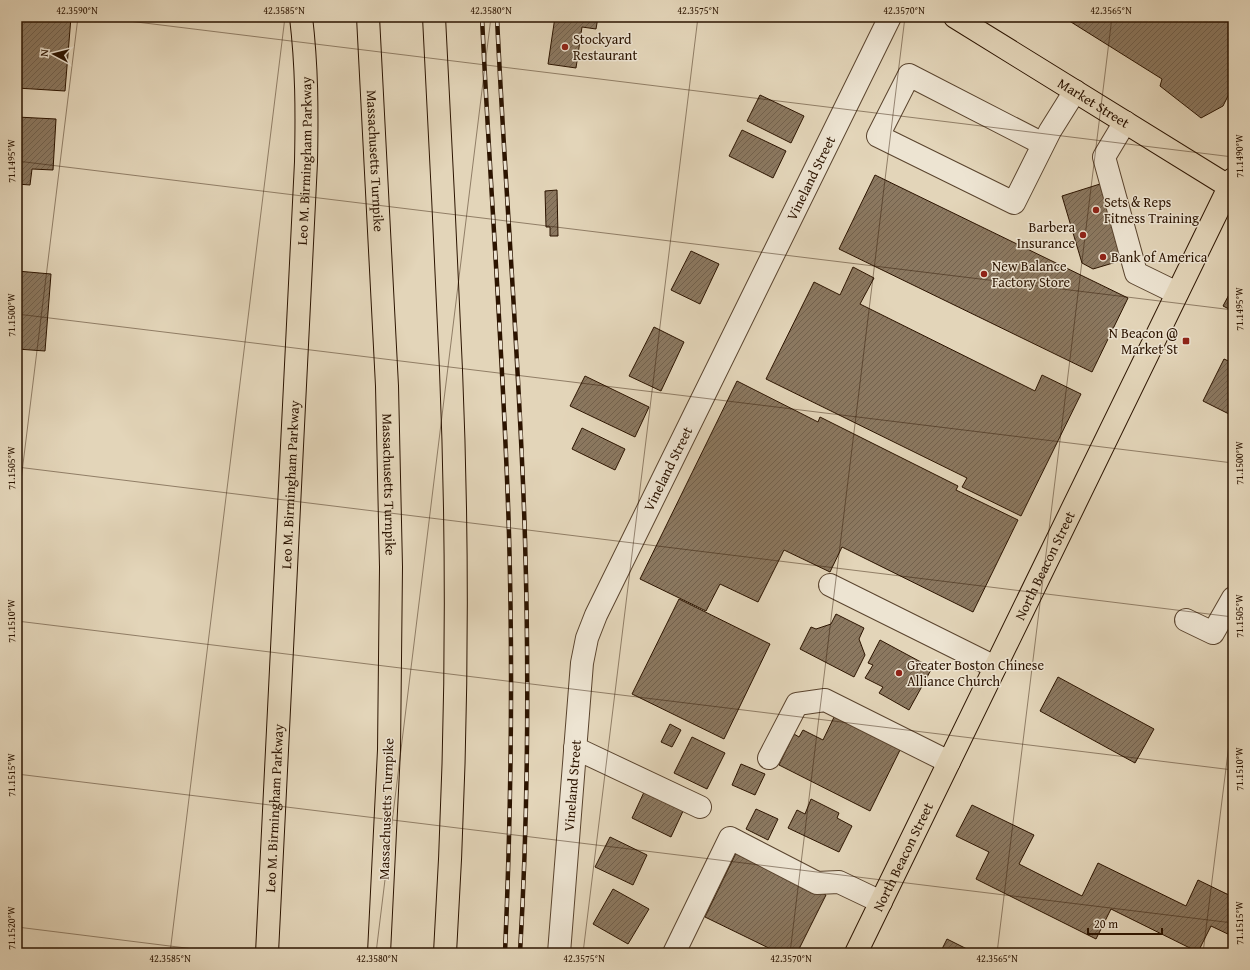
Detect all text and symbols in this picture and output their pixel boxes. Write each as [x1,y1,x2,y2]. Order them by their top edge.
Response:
text: 42.3590°N [56,3,98,18]
text: 42.3585°N [263,3,305,18]
text: 42.3580°N [470,3,512,18]
text: 42.3575°N [677,3,719,18]
text: 42.3570°N [883,3,925,18]
text: 42.3565°N [1090,3,1132,18]
place label: Stockyard Restaurant [573,29,637,65]
north arrow [34,34,74,74]
marker: Stockyard Restaurant [560,42,570,52]
text: N [36,48,53,57]
street label: Market Street [1054,73,1133,133]
street label: Leo M. Birmingham Parkway [292,76,317,246]
street label: Massachusetts Turnpike [362,89,389,233]
street label: Vineland Street [782,132,840,224]
text: 71.1490°W [1232,134,1247,178]
text: 71.1495°W [4,139,19,183]
place label: Sets & Reps Fitness Training [1104,192,1199,228]
marker: Sets & Reps Fitness Training [1091,205,1101,215]
place label: Barbera Insurance [1017,217,1075,253]
marker: Barbera Insurance [1078,230,1088,240]
place label: Bank of America [1111,247,1208,267]
marker: Bank of America [1098,252,1108,262]
place label: New Balance Factory Store [992,256,1070,292]
marker: New Balance Factory Store [979,269,989,279]
text: 71.1495°W [1232,287,1247,331]
text: 71.1500°W [4,293,19,337]
place label: N Beacon @ Market St [1109,323,1178,359]
marker: N Beacon @ Market St [1181,336,1191,346]
street label: Leo M. Birmingham Parkway [276,400,304,569]
street label: Massachusetts Turnpike [378,413,401,556]
street label: Vineland Street [639,423,697,515]
text: 71.1500°W [1232,441,1247,485]
text: 71.1505°W [4,446,19,490]
street label: North Beacon Street [1010,508,1080,623]
text: 71.1505°W [1232,594,1247,638]
text: 71.1510°W [4,599,19,643]
place label: Greater Boston Chinese Alliance Church [907,655,1044,691]
marker: Greater Boston Chinese Alliance Church [894,668,904,678]
street label: Leo M. Birmingham Parkway [260,723,288,893]
street label: Massachusetts Turnpike [374,737,398,880]
street label: Vineland Street [559,739,586,832]
text: 71.1510°W [1232,747,1247,791]
text: 71.1515°W [4,753,19,797]
street label: North Beacon Street [868,799,938,915]
text: 71.1515°W [1232,901,1247,945]
text: 71.1520°W [4,906,19,950]
scale bar [1088,910,1162,936]
text: 20 m [1094,915,1118,932]
text: 42.3585°N [149,951,191,966]
text: 42.3580°N [356,951,398,966]
text: 42.3575°N [563,951,605,966]
text: 42.3570°N [770,951,812,966]
text: 42.3565°N [976,951,1018,966]

